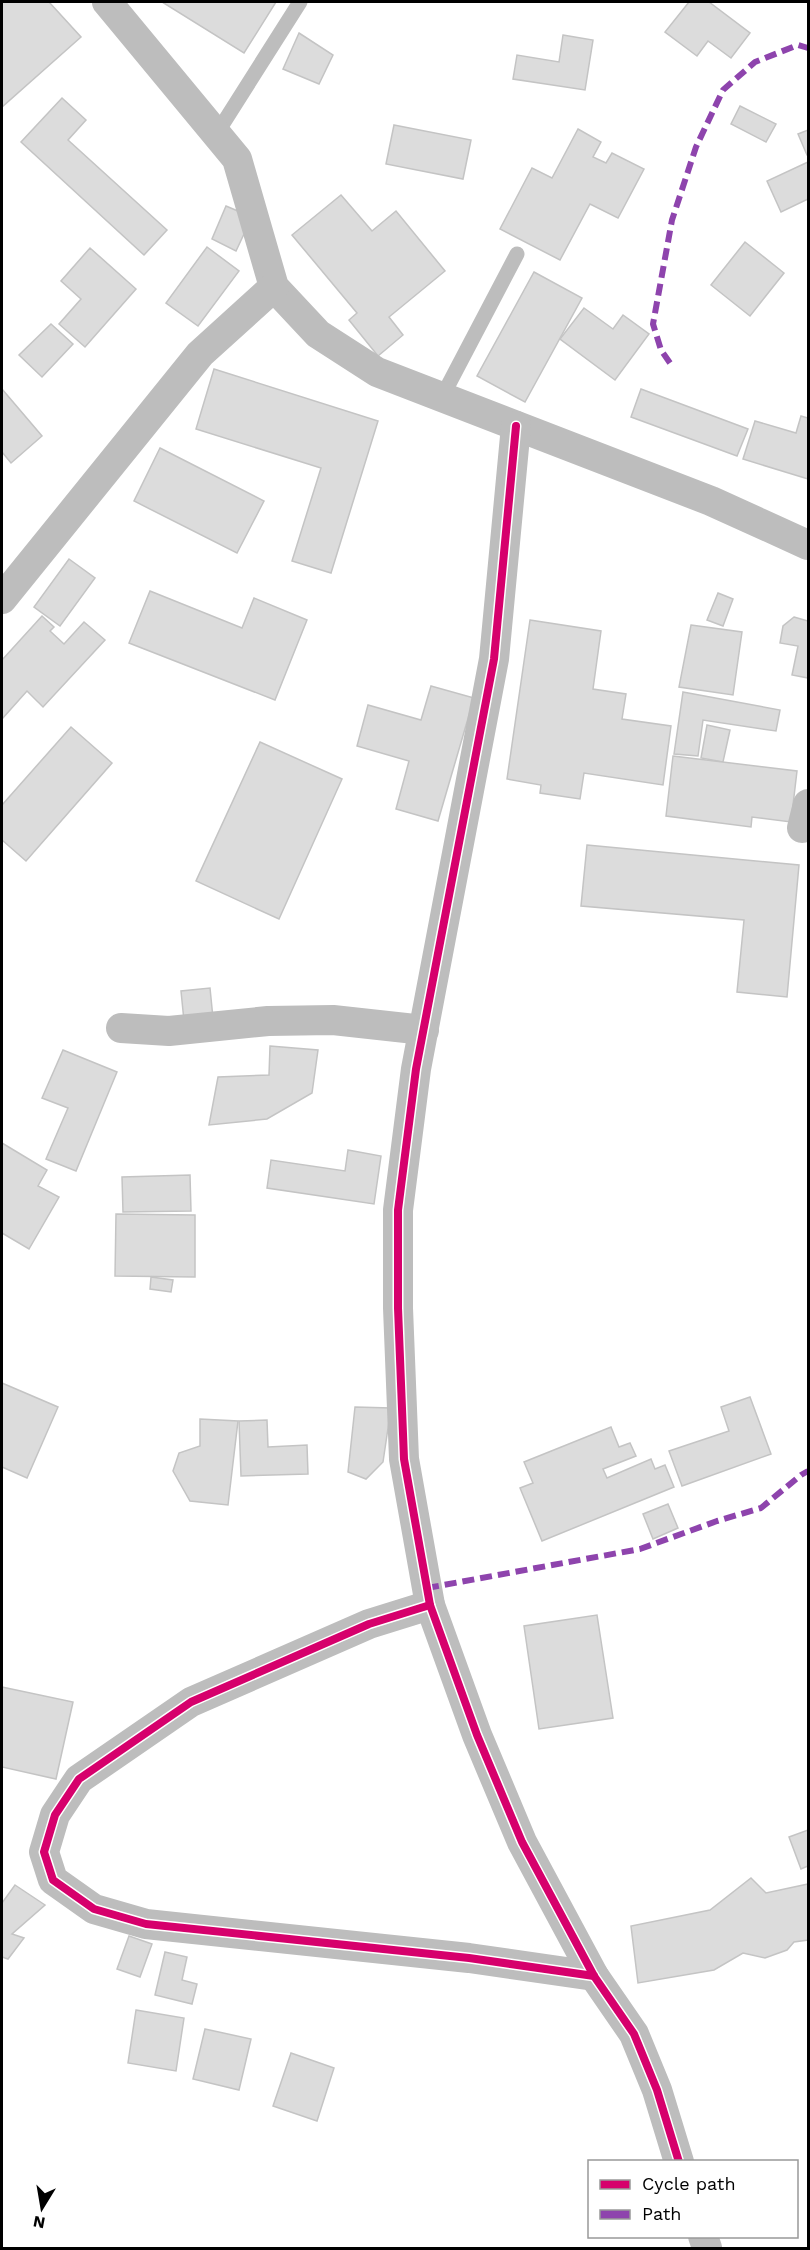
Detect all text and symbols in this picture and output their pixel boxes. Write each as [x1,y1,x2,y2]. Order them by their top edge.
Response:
legend [588,2160,798,2238]
text: Cycle path [642,2173,736,2194]
north arrow [12,2178,72,2238]
text: Path [642,2203,682,2224]
text: N [32,2212,47,2233]

